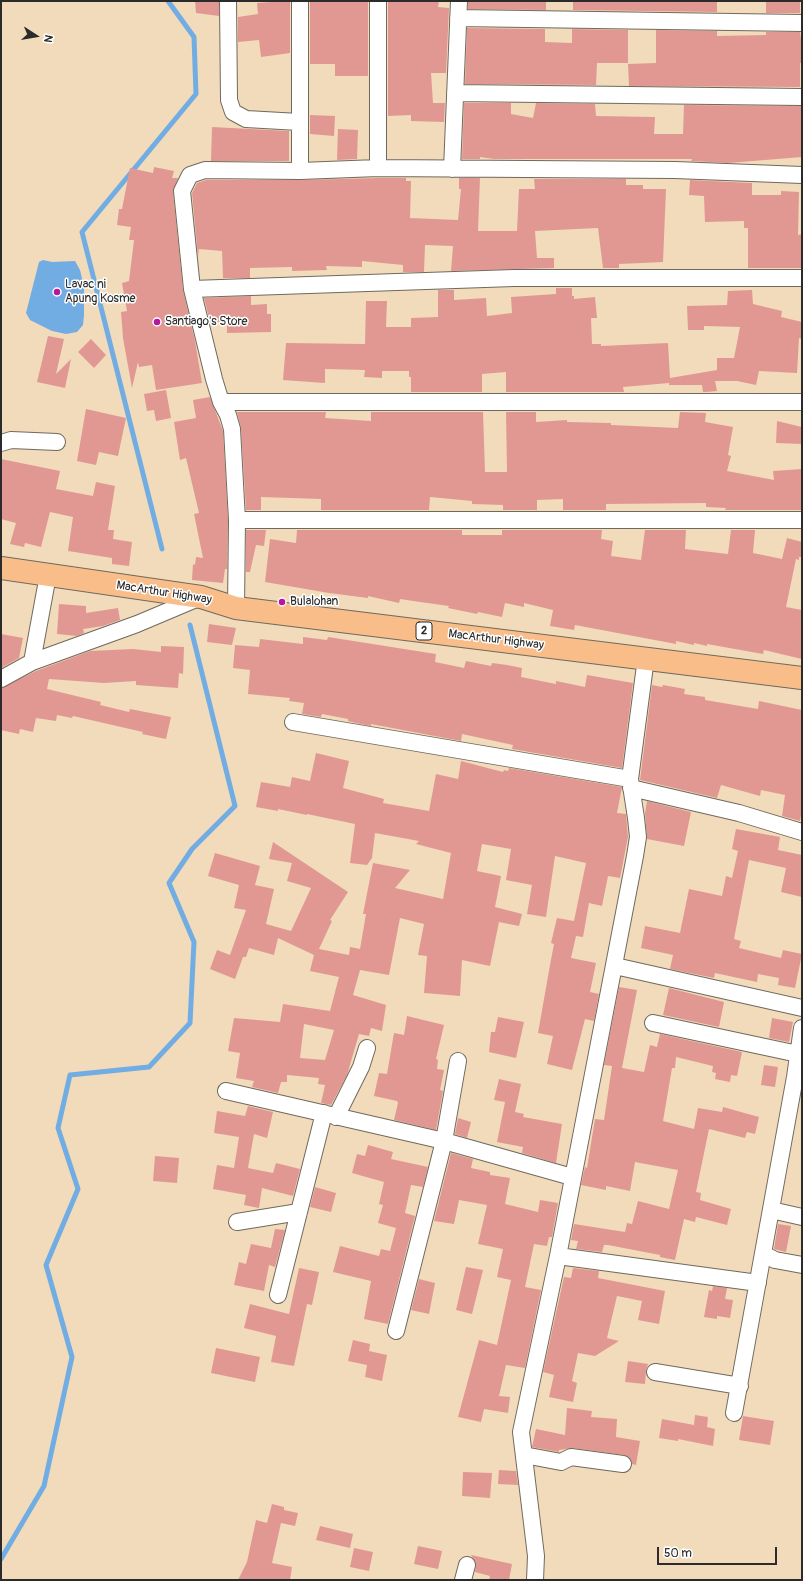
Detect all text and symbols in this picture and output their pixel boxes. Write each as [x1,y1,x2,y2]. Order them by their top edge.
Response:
north arrow [16,16,56,56]
text: N [41,34,55,44]
place label: Lavac ni Apung Kosme [65,278,136,306]
marker: Lavac ni Apung Kosme [52,287,62,297]
place label: Santiago's Store [165,315,247,329]
marker: Santiago's Store [152,317,162,327]
street label: MacArthur Highway [115,578,213,608]
place label: Bulalohan [290,595,338,609]
marker: Bulalohan [277,597,287,607]
road number: 2 [416,622,432,640]
street label: MacArthur Highway [447,627,545,653]
scale bar [659,1539,779,1565]
text: 50 m [664,1546,692,1561]

